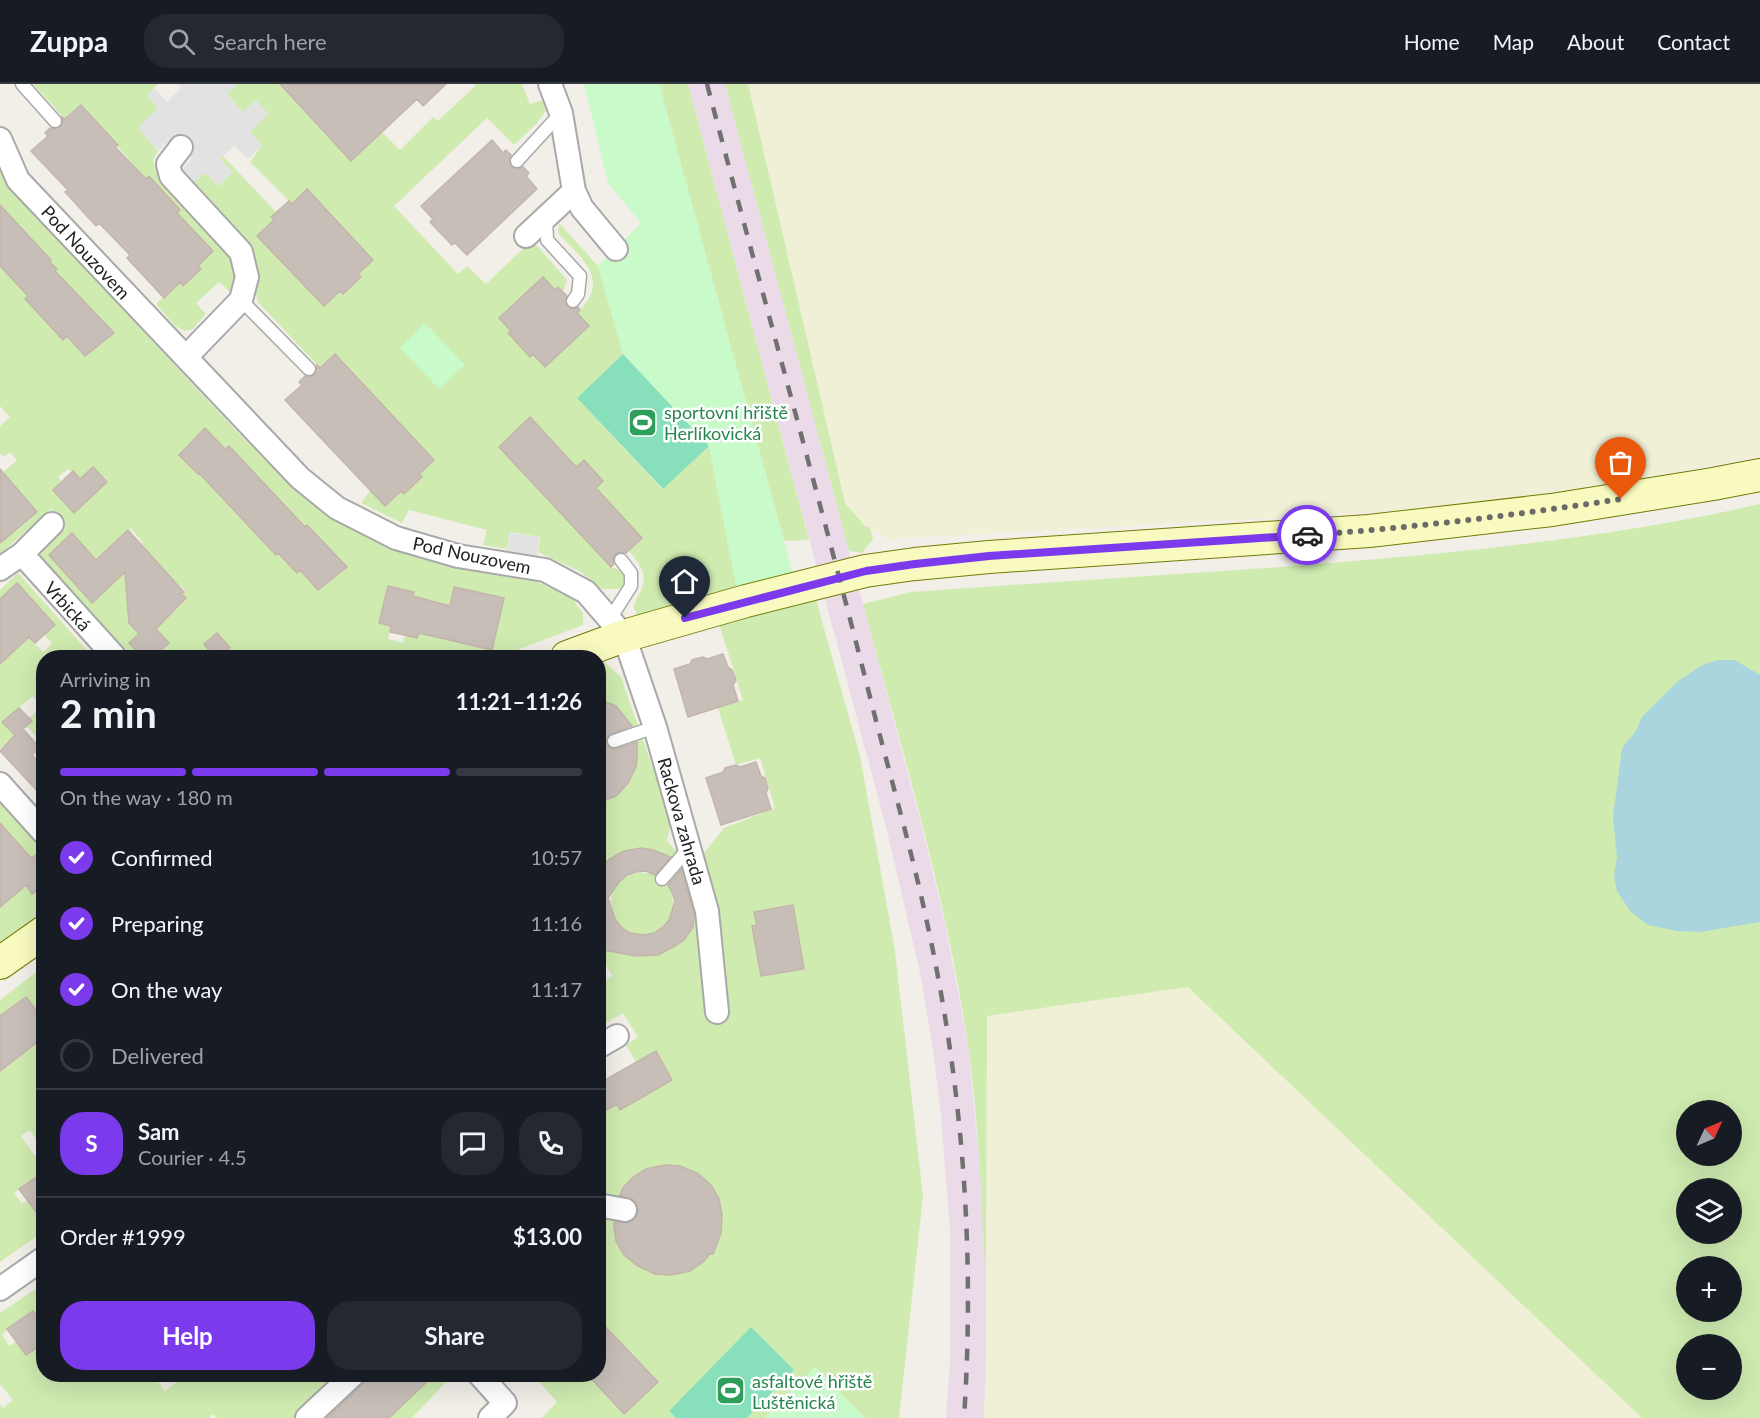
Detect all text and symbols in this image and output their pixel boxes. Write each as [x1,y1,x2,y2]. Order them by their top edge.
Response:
search box [144,14,564,68]
text: Zuppa [30,24,108,58]
icon: search [165,25,198,58]
text: Search here [213,28,327,55]
text: Home [1404,29,1460,54]
text: Map [1493,29,1534,54]
text: About [1567,29,1624,54]
text: Contact [1657,29,1730,54]
street label: Pod Nouzovem [37,201,135,303]
place label: sportovní hřiště Herlíkovická [664,401,788,444]
sports icon: sportovní hřiště Herlíkovická [627,406,659,438]
pin [1595,437,1646,499]
icon: bag [1604,446,1637,479]
courier [1277,505,1337,565]
icon: car [1291,519,1324,552]
street label: Pod Nouzovem [411,532,533,578]
pin [659,556,710,618]
icon: home [668,565,701,598]
street label: Vrbická [40,577,96,635]
text: Arriving in [60,667,151,691]
text: 11:21–11:26 [456,688,582,715]
text: 2 min [60,690,157,736]
street label: Rackova zahrada [653,755,711,887]
text: On the way · 180 m [60,785,233,809]
icon: check [60,841,93,874]
text: Confirmed [111,844,213,871]
text: 10:57 [531,845,582,869]
icon: check [60,907,93,940]
text: Preparing [111,910,203,937]
text: 11:16 [531,911,582,935]
icon: check [60,973,93,1006]
text: On the way [111,976,222,1003]
text: 11:17 [531,977,582,1001]
text: Delivered [111,1042,204,1069]
north arrow [1676,1100,1742,1166]
map controls [1676,1100,1742,1400]
button: chat [441,1112,504,1175]
button: phone [519,1112,582,1175]
text: Sam [138,1118,180,1145]
text: S [85,1130,98,1157]
text: Courier · 4.5 [138,1145,247,1169]
button: layers [1676,1178,1742,1244]
text: Order #1999 [60,1223,186,1250]
text: $13.00 [513,1223,582,1250]
button: + [1676,1256,1742,1322]
button: Help [60,1301,315,1370]
button: Share [327,1301,582,1370]
button: − [1676,1334,1742,1400]
place label: asfaltové hřiště Luštěnická [752,1370,872,1413]
sports icon: asfaltové hřiště Luštěnická [715,1375,747,1407]

